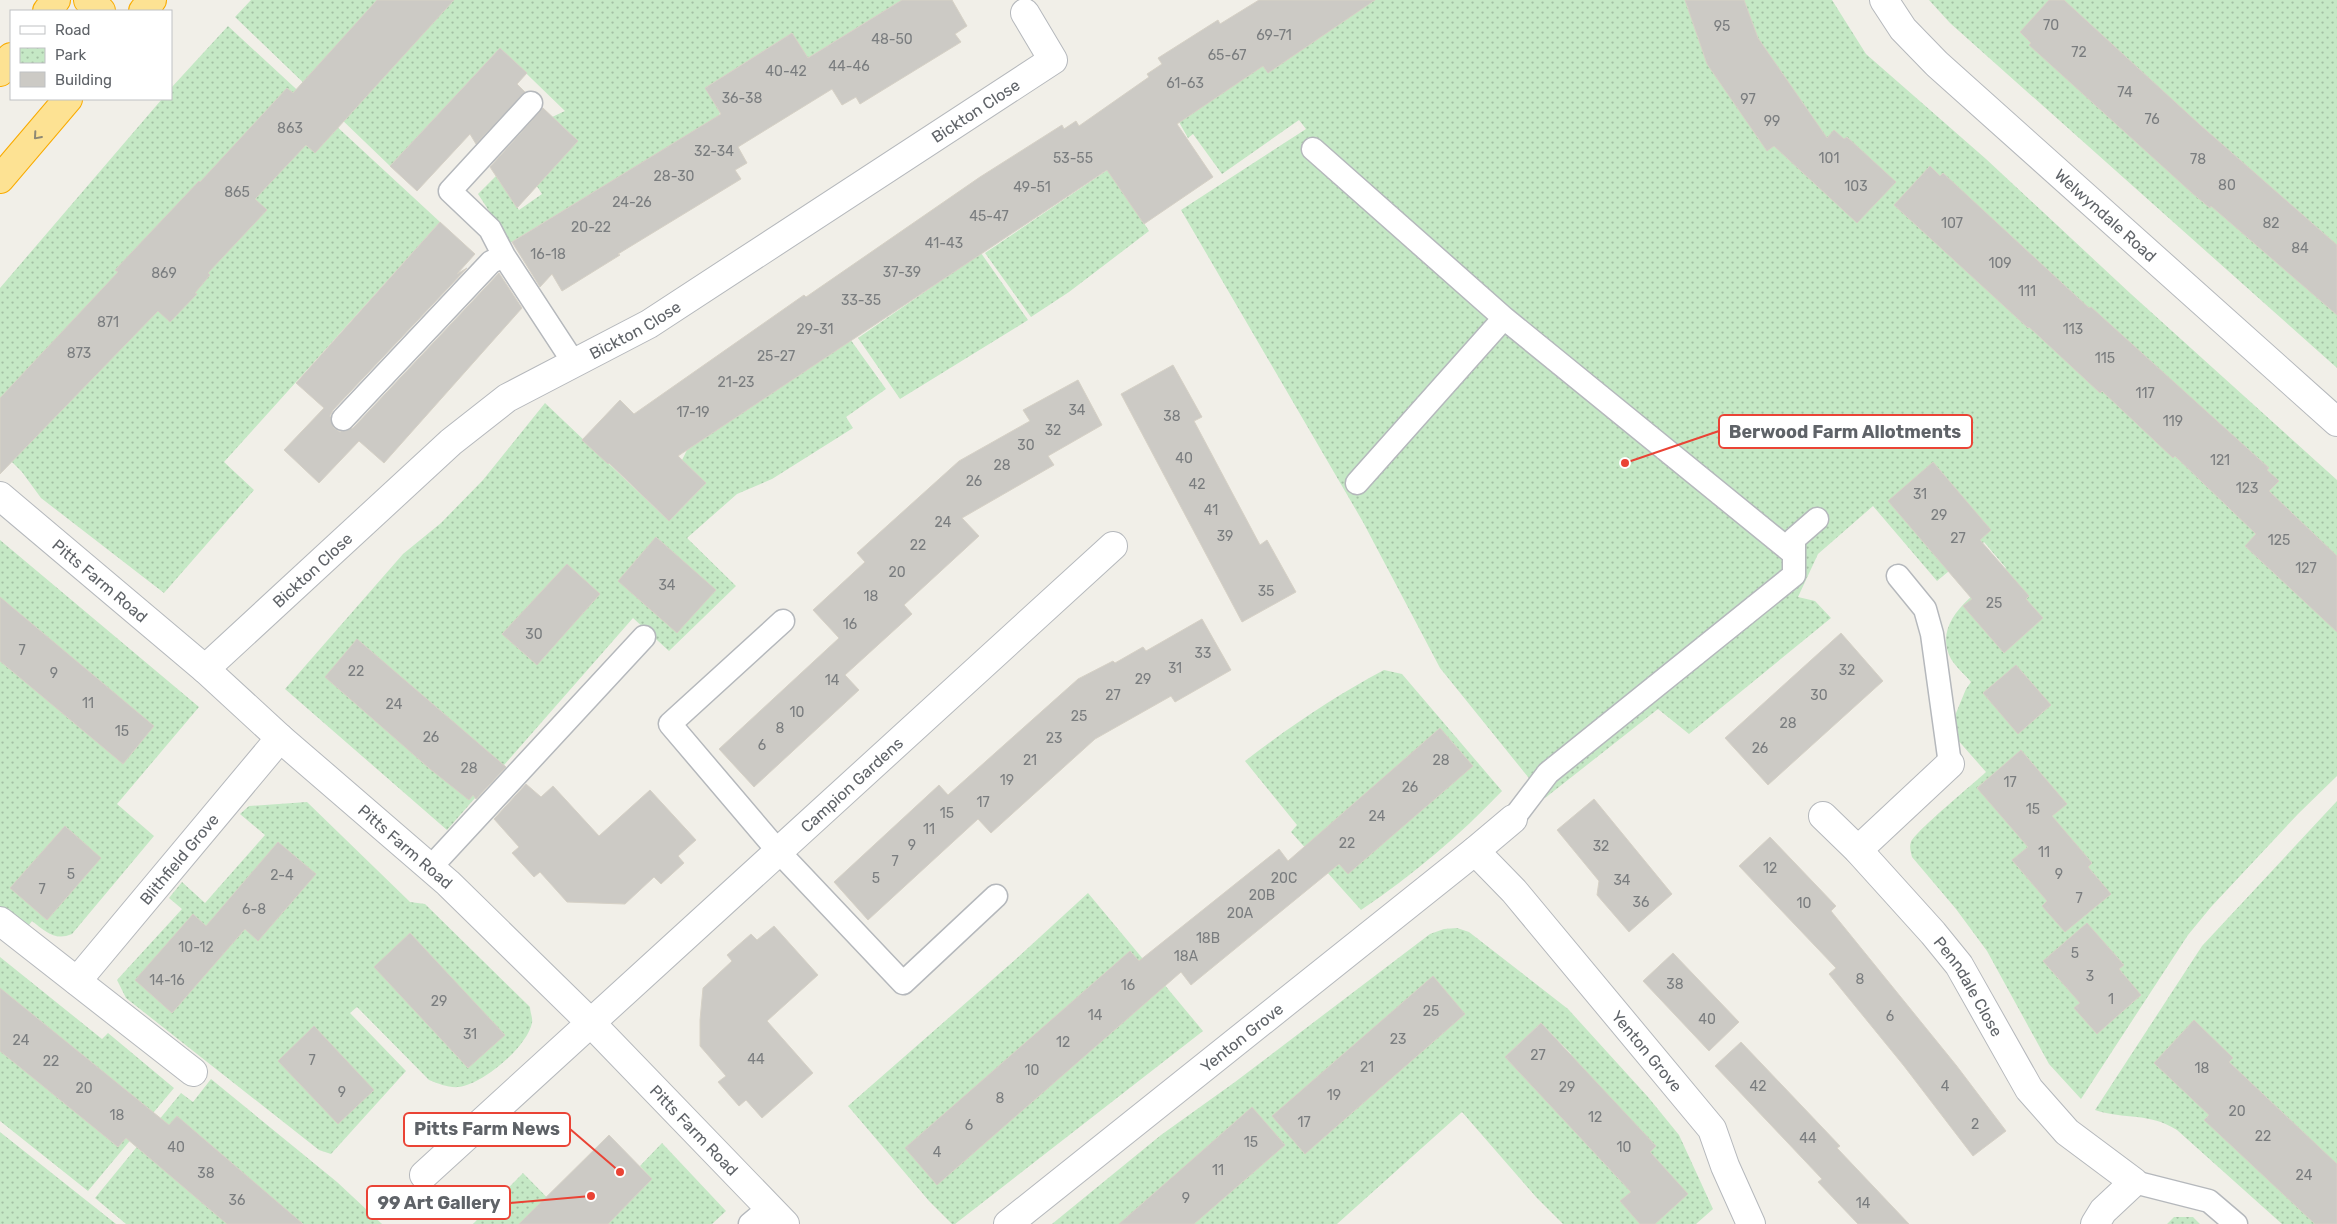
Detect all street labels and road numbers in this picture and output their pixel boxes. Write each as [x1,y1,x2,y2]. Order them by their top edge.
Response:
street label: Bickton Close [928,75,1023,147]
street label: Welwyndale Road [2051,165,2160,266]
street label: Bickton Close [586,297,684,363]
street label: Bickton Close [269,529,356,612]
street label: Pitts Farm Road [48,535,151,626]
street label: Campion Gardens [797,733,907,837]
street label: Pitts Farm Road [354,801,456,893]
street label: Blithfield Grove [136,810,223,909]
street label: Penndale Close [1930,933,2006,1040]
street label: Yenton Grove [1197,999,1287,1076]
street label: Yenton Grove [1607,1007,1686,1096]
street label: Pitts Farm Road [646,1081,742,1180]

